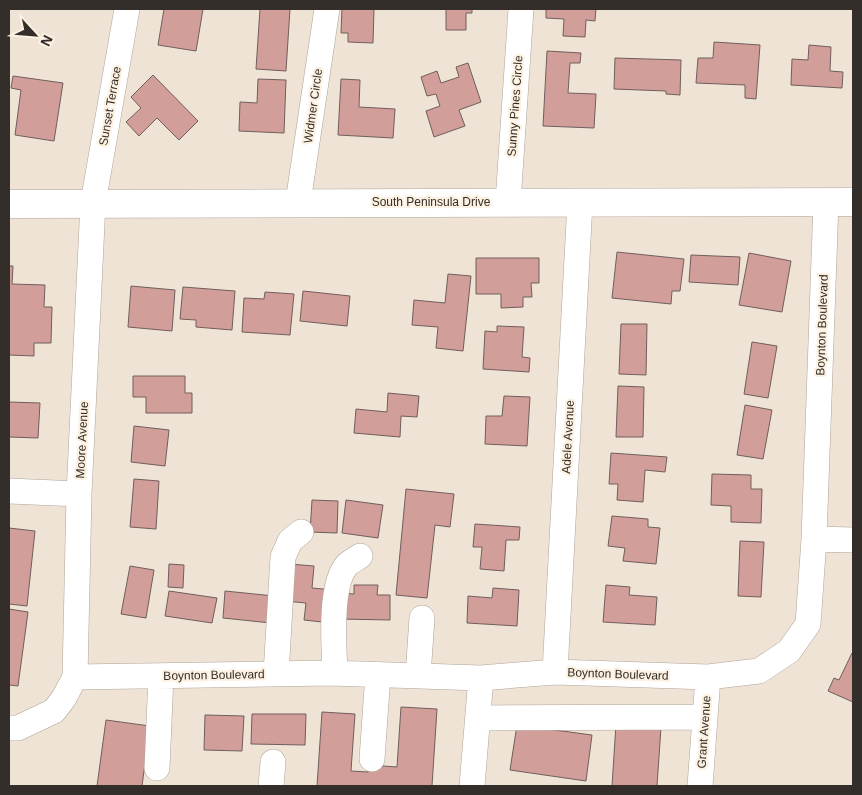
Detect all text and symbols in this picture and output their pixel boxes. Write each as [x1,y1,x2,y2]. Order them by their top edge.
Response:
north arrow [10,10,60,60]
text: N [37,33,56,49]
street label: Sunny Pines Circle [504,55,526,157]
street label: Sunset Terrace [96,65,124,147]
street label: Widmer Circle [301,67,325,144]
street label: South Peninsula Drive [372,195,491,209]
street label: Boynton Boulevard [813,274,831,376]
street label: Adele Avenue [559,399,577,474]
street label: Moore Avenue [73,401,91,479]
street label: Boynton Boulevard [567,665,669,683]
street label: Boynton Boulevard [163,667,265,683]
street label: Grant Avenue [694,695,714,769]

